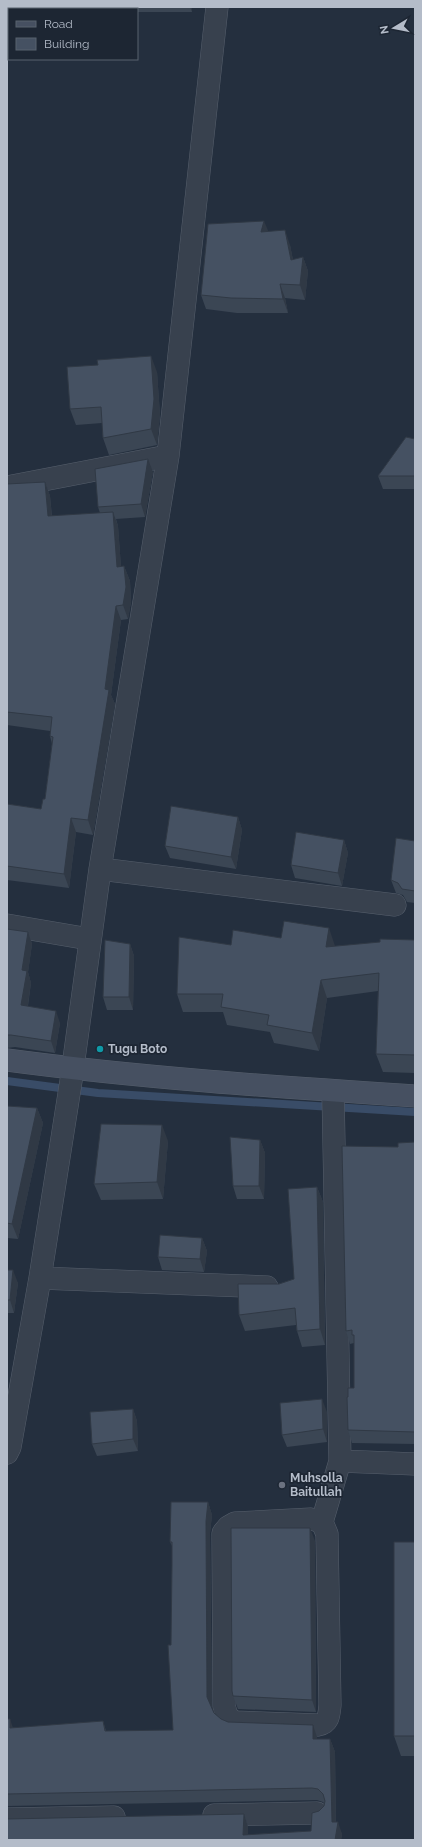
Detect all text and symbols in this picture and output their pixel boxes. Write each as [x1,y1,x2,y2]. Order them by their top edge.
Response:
legend [8,8,138,60]
north arrow [374,8,414,48]
text: Road [44,17,73,31]
text: N [378,24,392,35]
text: Building [44,37,90,51]
place label: Tugu Boto [108,1042,167,1056]
marker: Tugu Boto [95,1044,105,1054]
place label: Muhsolla Baitullah [290,1471,343,1499]
marker: Muhsolla Baitullah [277,1480,287,1490]

